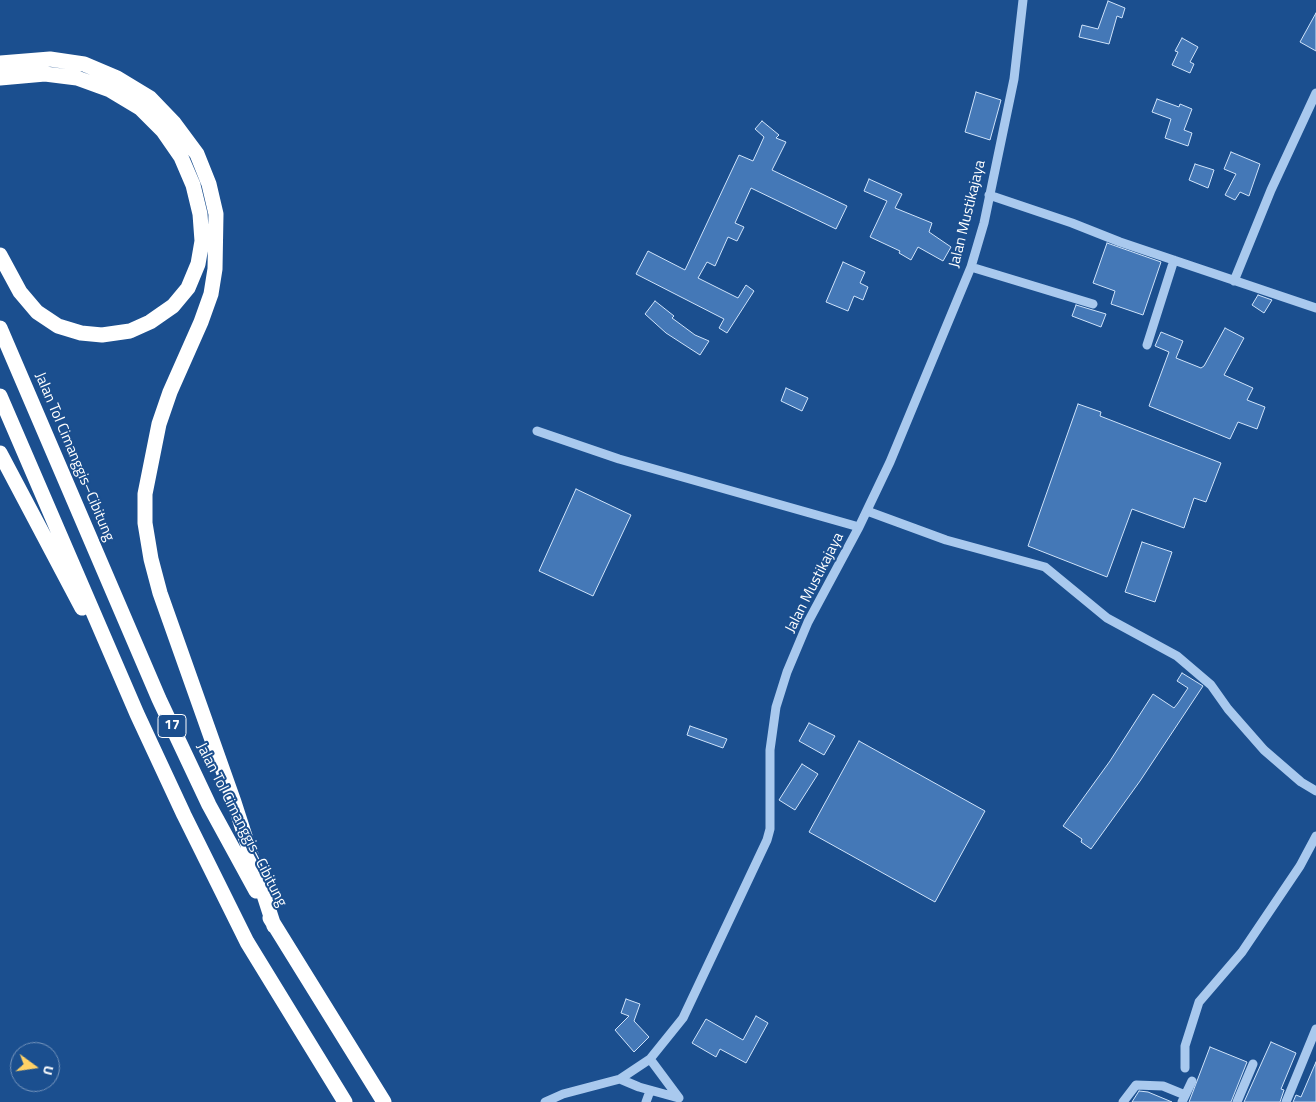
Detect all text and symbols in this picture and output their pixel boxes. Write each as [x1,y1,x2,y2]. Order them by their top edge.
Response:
street label: Jalan Mustikajaya [946,158,990,270]
street label: Jalan Tol Cimanggis–Cibitung [30,370,118,544]
street label: Jalan Mustikajaya [782,530,848,636]
road number: 17 [158,714,186,738]
street label: Jalan Tol Cimanggis–Cibitung [192,740,290,910]
north arrow [10,1042,60,1092]
text: U [38,1064,60,1077]

